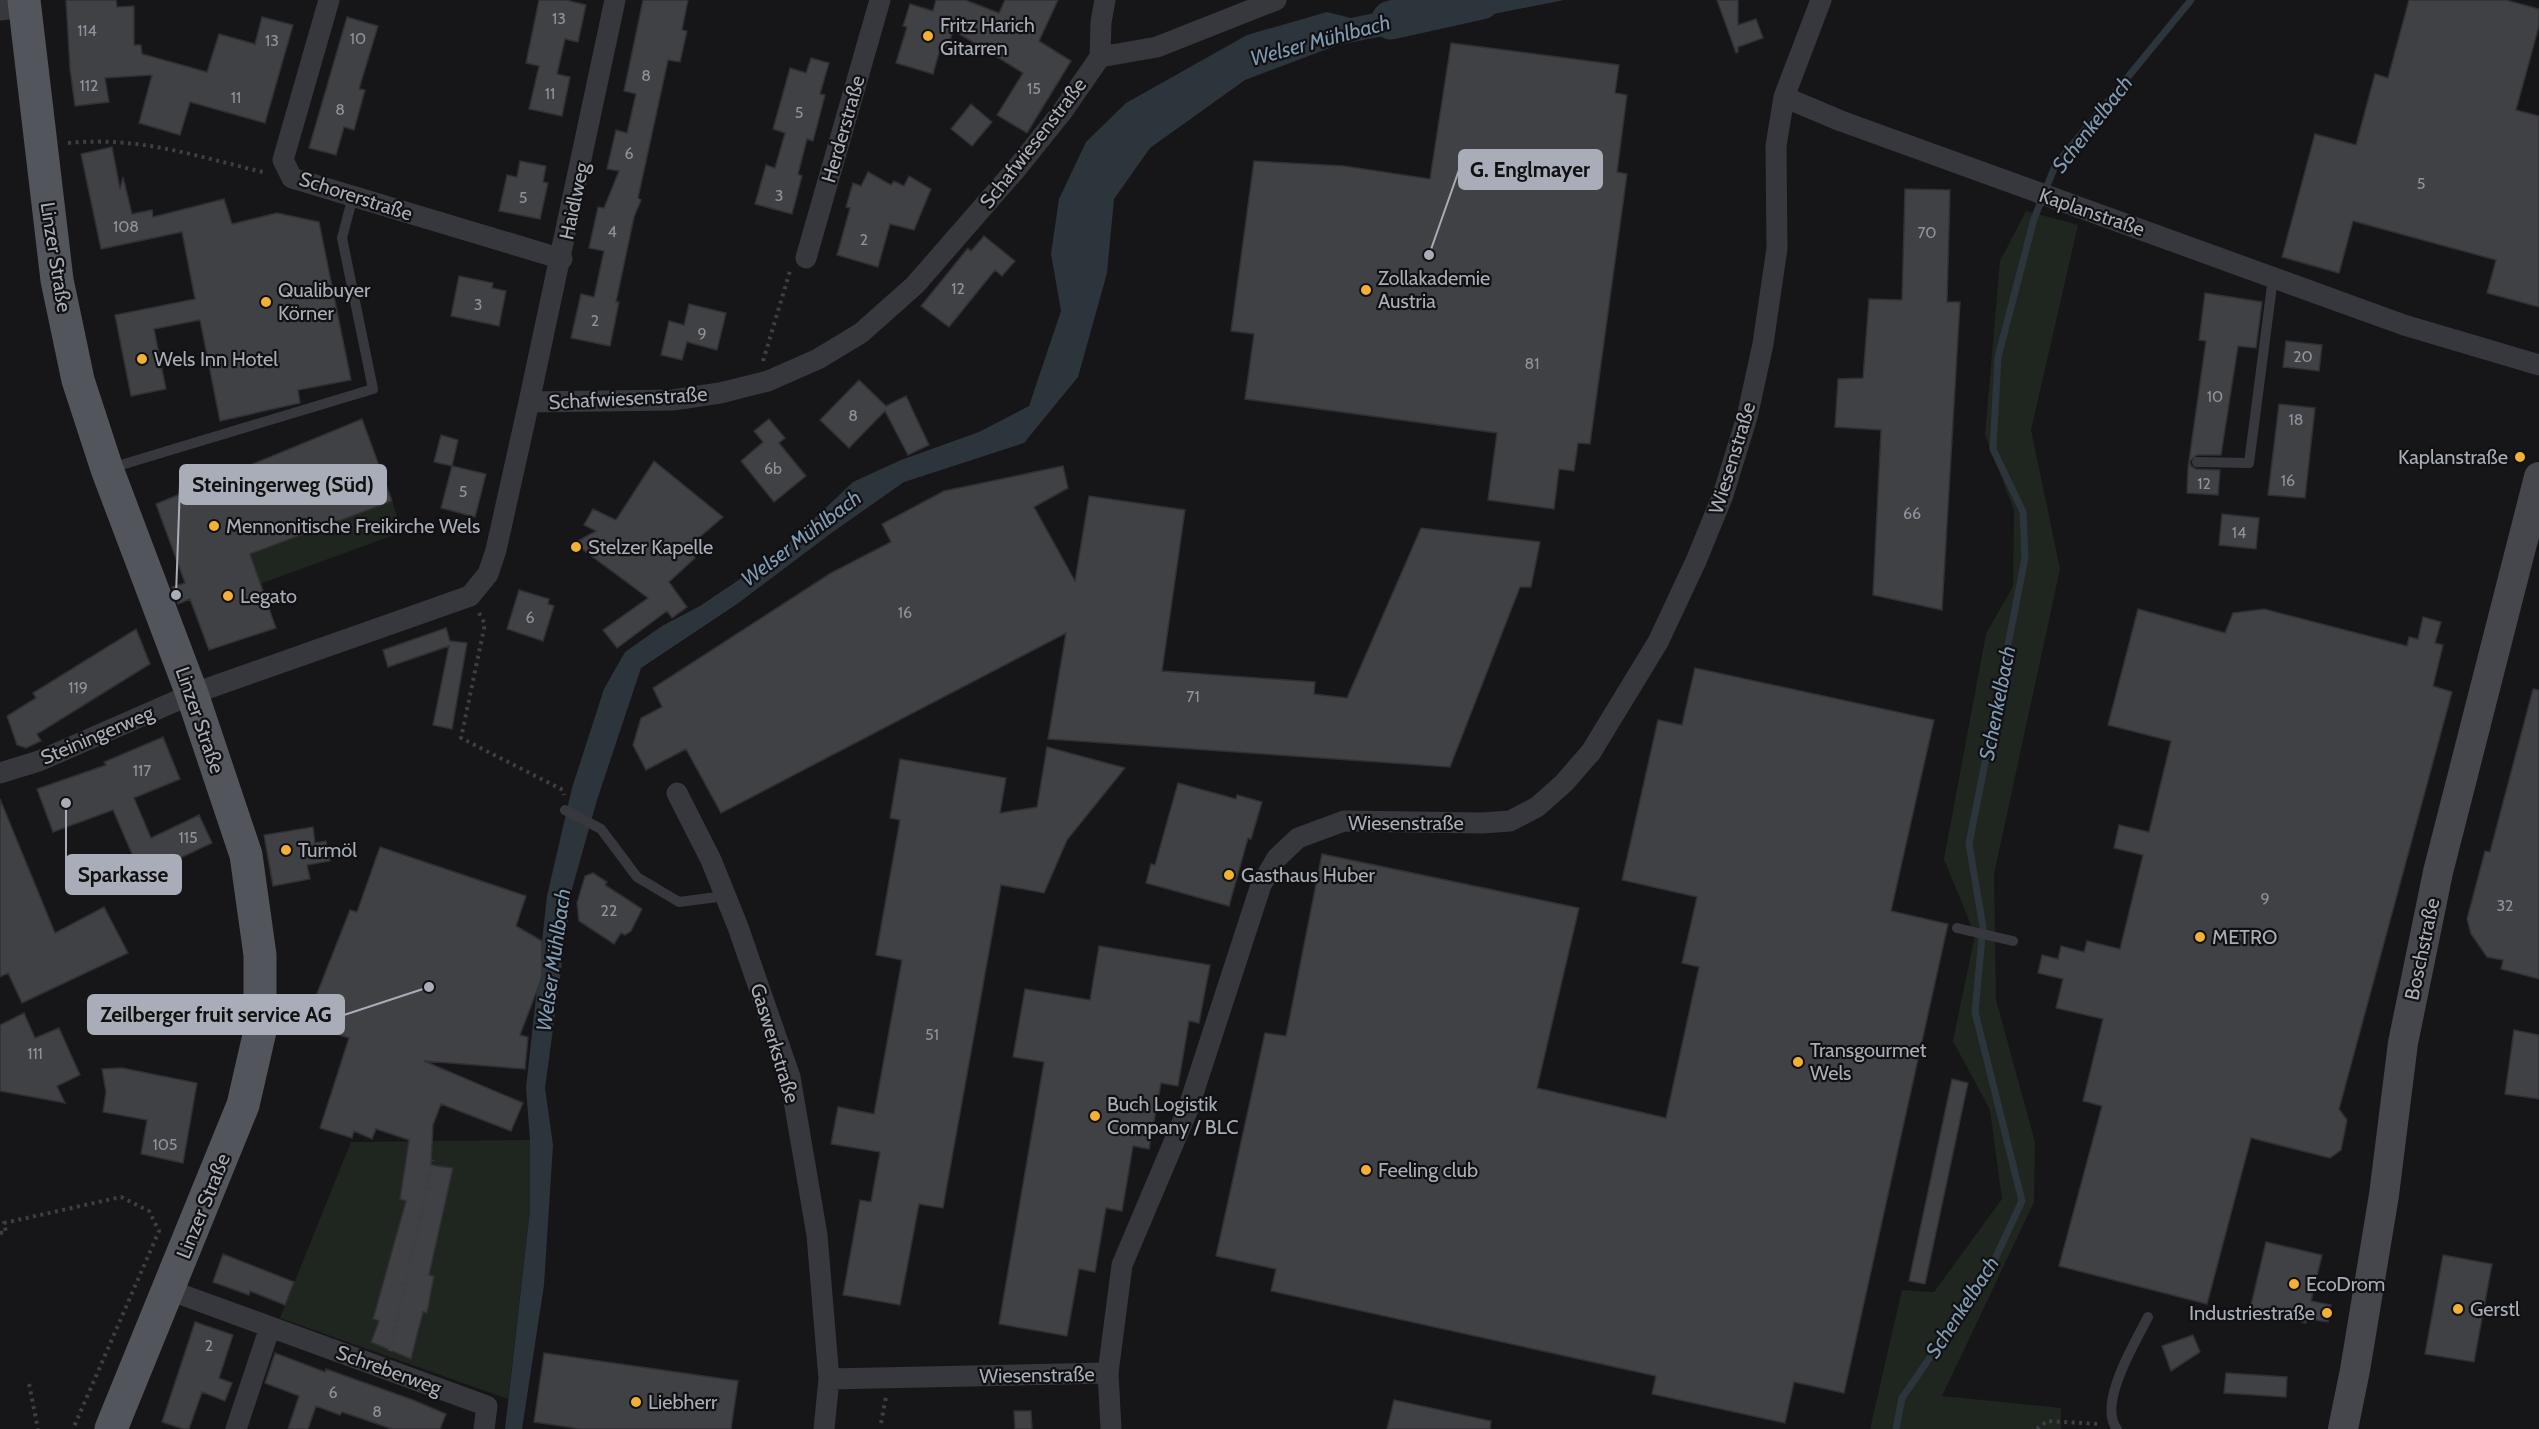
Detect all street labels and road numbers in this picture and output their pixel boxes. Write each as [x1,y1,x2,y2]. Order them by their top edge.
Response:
street label: Herderstraße [816,73,870,185]
street label: Schafwiesenstraße [975,73,1091,213]
street label: Haidlweg [554,159,594,242]
street label: Schorerstraße [296,166,416,226]
street label: Kaplanstraße [2036,183,2148,241]
street label: Linzer Straße [35,200,77,314]
street label: Schafwiesenstraße [548,382,708,414]
street label: Wiesenstraße [1704,399,1760,517]
street label: Linzer Straße [171,663,229,777]
street label: Steiningerweg [37,700,158,770]
street label: Wiesenstraße [1348,811,1464,835]
street label: Boschstraße [2399,896,2445,1002]
street label: Gaswerkstraße [745,980,805,1106]
street label: Linzer Straße [171,1150,235,1262]
street label: Schreberweg [333,1340,446,1400]
street label: Wiesenstraße [979,1362,1095,1388]

